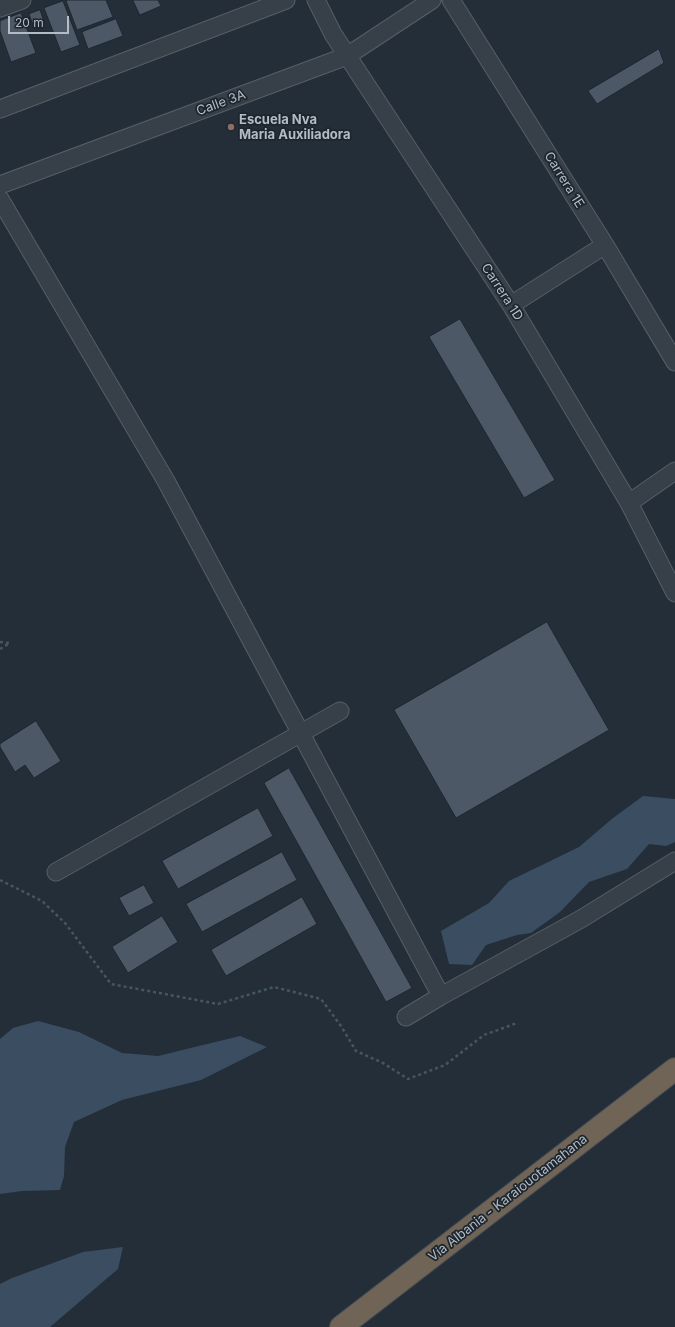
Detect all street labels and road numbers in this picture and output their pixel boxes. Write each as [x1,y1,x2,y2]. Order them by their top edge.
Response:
street label: Calle 3A [194,87,248,119]
street label: Carrera 1E [541,149,587,211]
street label: Carrera 1D [478,261,526,323]
street label: Vía Albania - Karaiouotamahana [426,1131,590,1265]

